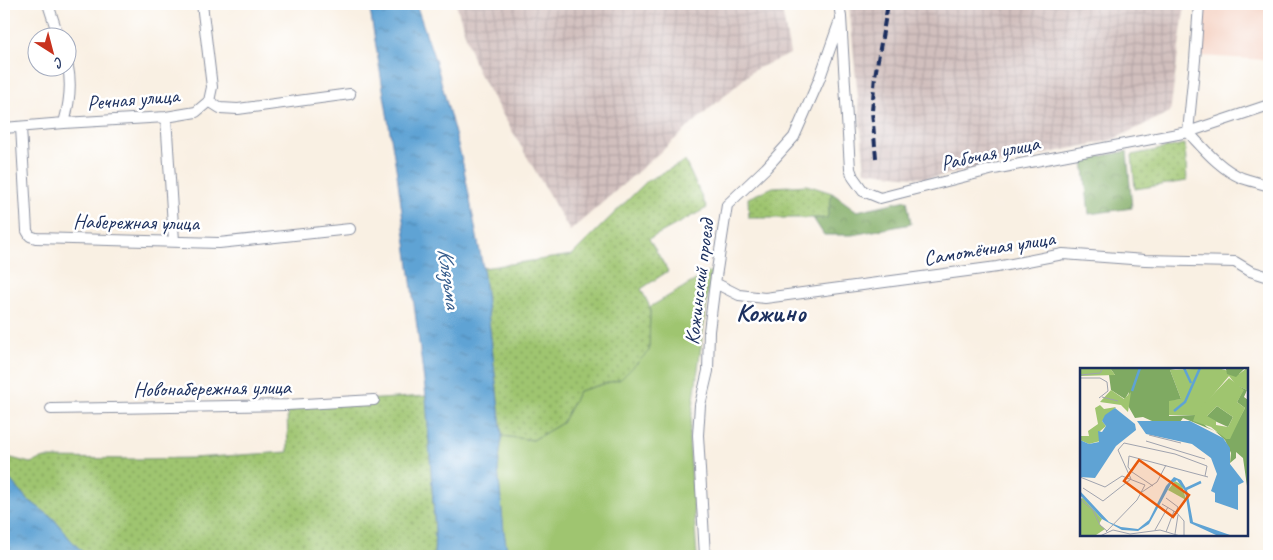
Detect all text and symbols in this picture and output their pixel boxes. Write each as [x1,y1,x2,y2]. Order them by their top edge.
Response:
north arrow [28,28,78,78]
text: С [50,53,67,72]
street label: Речная улица [86,82,183,116]
street label: Рабочая улица [938,129,1043,176]
street label: Набережная улица [73,208,201,236]
street label: Кожинский проезд [678,215,720,346]
street label: Самотёчная улица [922,225,1058,271]
water label: Клязьма [431,246,467,312]
district label: Кожино [736,296,808,329]
inset map [1080,368,1248,535]
street label: Новонабережная улица [133,374,293,402]

